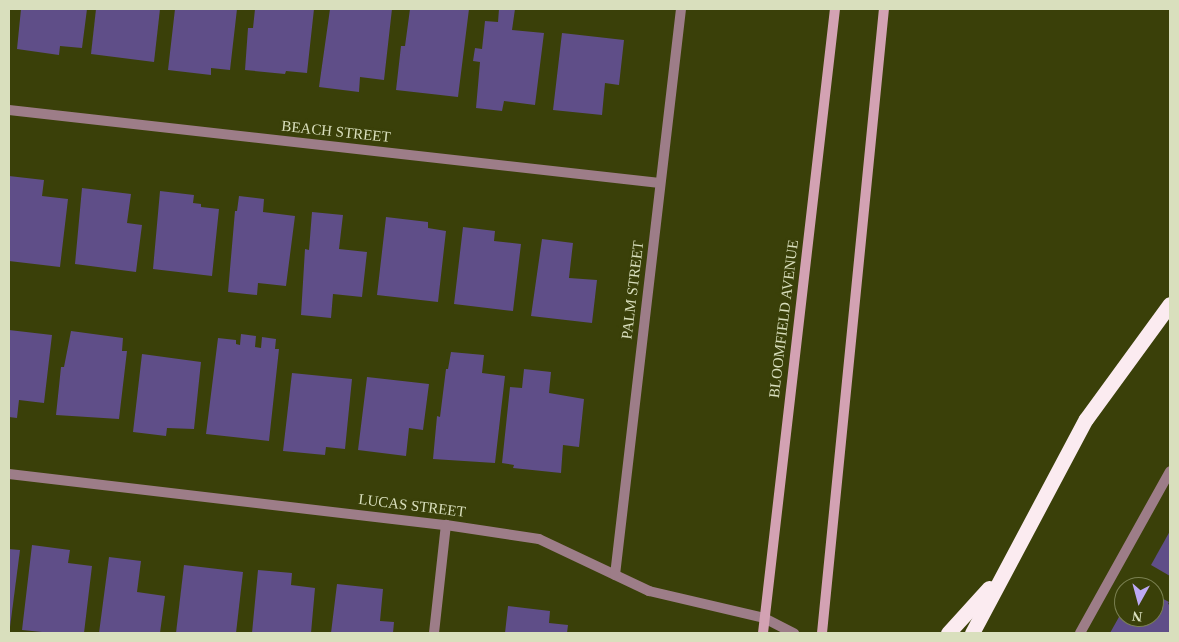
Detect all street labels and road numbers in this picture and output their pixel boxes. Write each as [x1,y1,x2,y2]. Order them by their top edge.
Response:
street label: BEACH STREET [281,117,391,147]
street label: BLOOMFIELD AVENUE [765,238,803,400]
street label: PALM STREET [618,240,648,340]
street label: LUCAS STREET [357,490,467,522]

